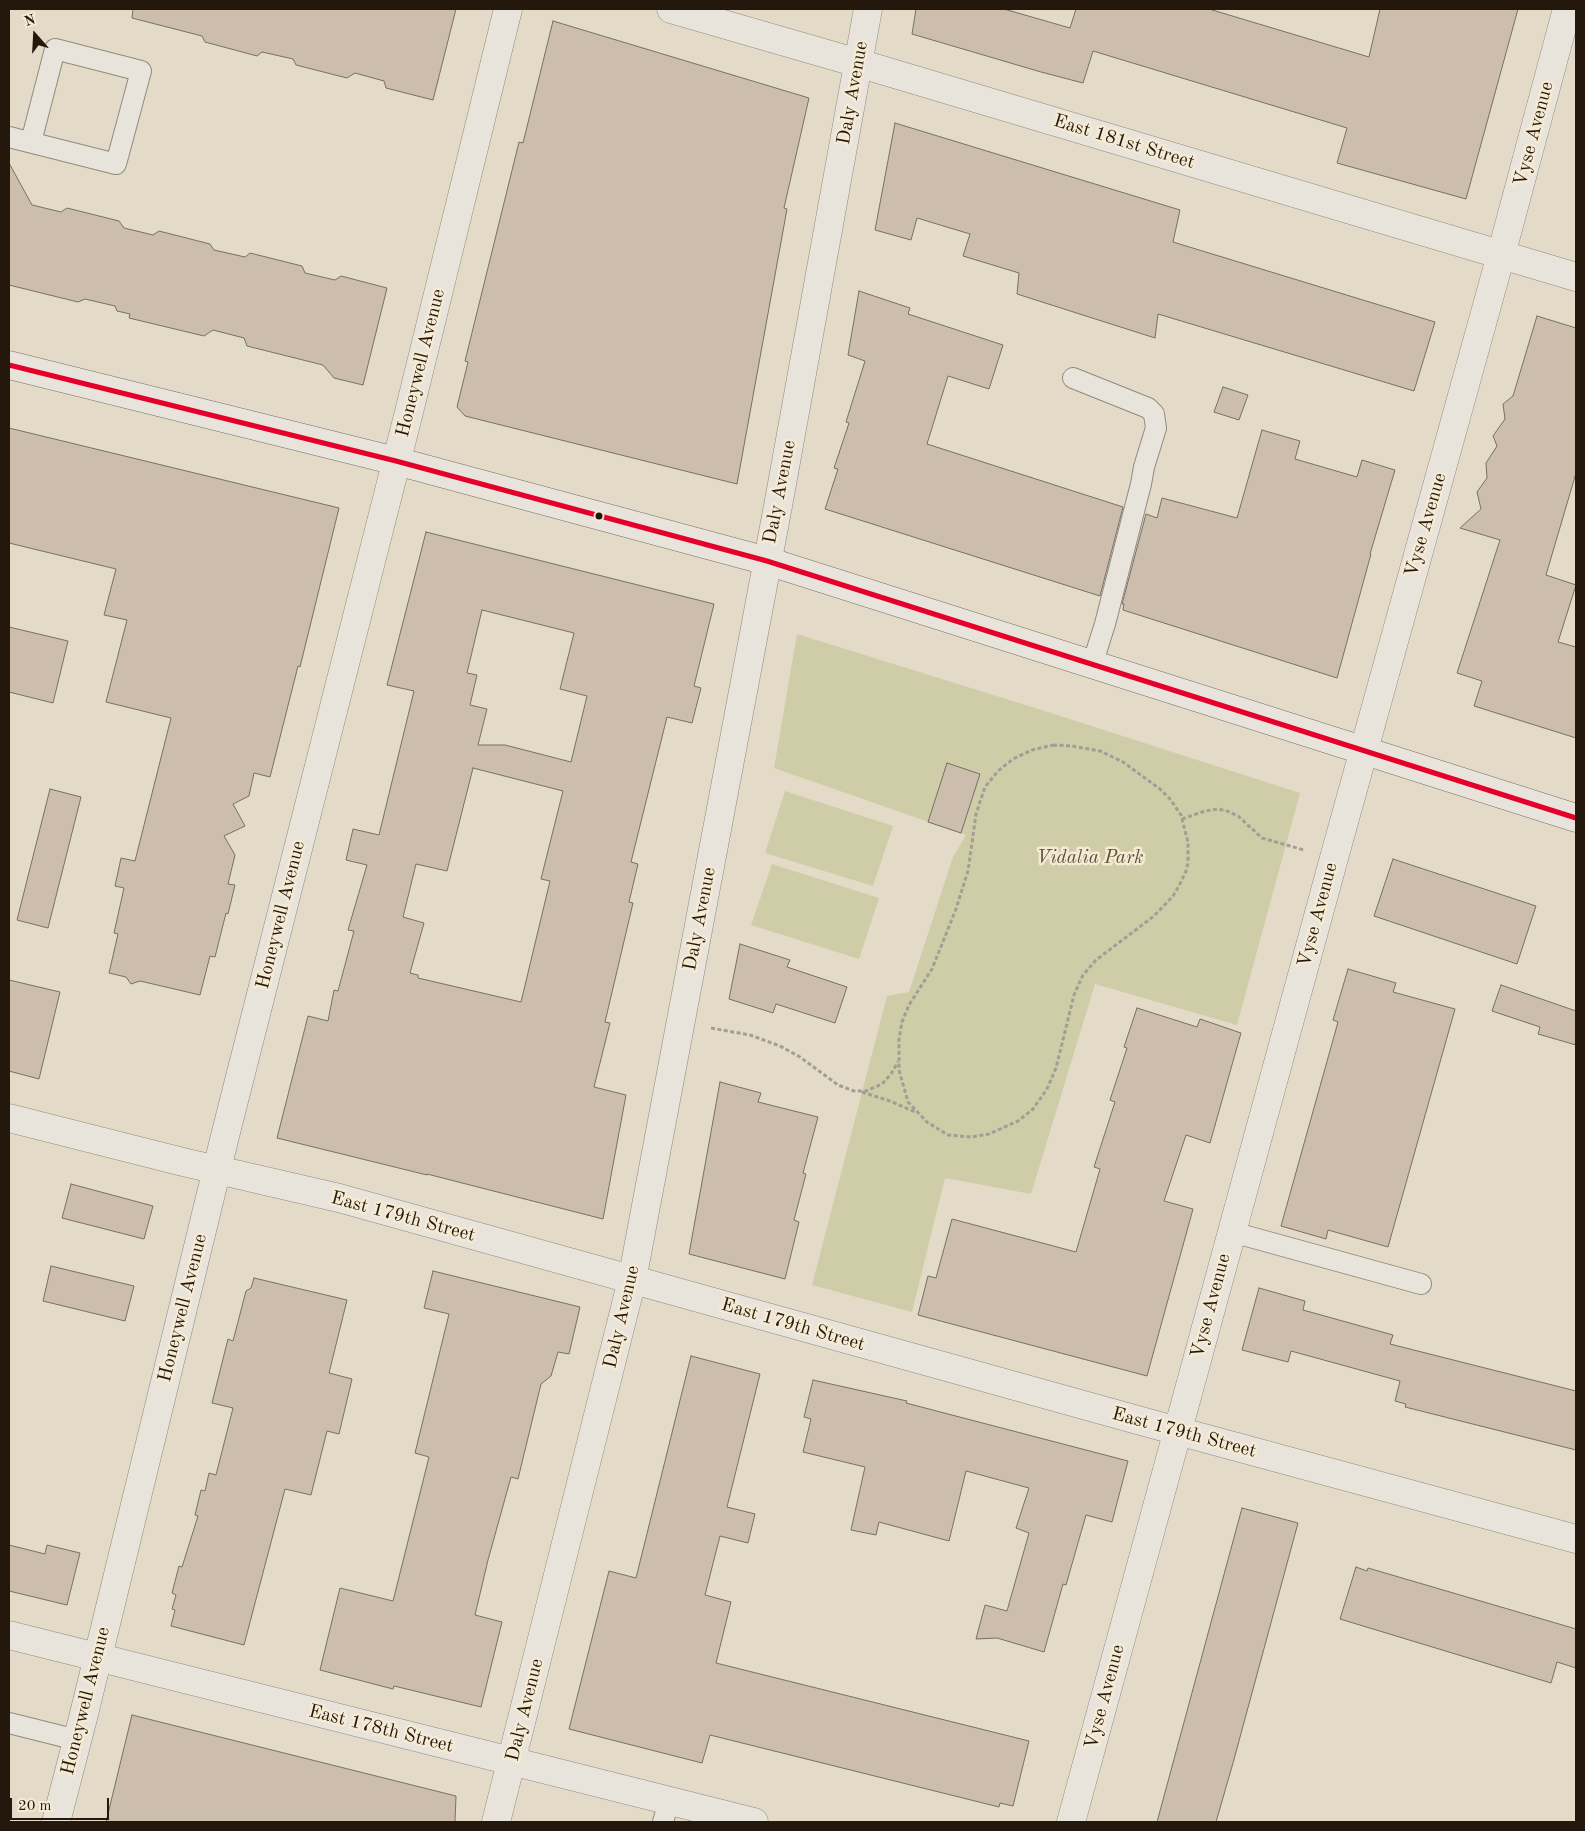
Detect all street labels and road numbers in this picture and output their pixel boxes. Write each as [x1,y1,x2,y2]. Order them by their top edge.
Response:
street label: Daly Avenue [833,39,873,147]
street label: Vyse Avenue [1509,79,1559,189]
street label: East 181st Street [1051,110,1197,174]
street label: Honeywell Avenue [392,287,450,439]
street label: Daly Avenue [759,438,801,546]
street label: Vyse Avenue [1400,470,1452,580]
street label: Honeywell Avenue [252,839,310,991]
street label: Vyse Avenue [1293,860,1343,970]
street label: Daly Avenue [679,865,721,973]
street label: East 179th Street [328,1187,478,1247]
street label: Honeywell Avenue [154,1232,212,1384]
street label: Vyse Avenue [1186,1251,1236,1361]
street label: Daly Avenue [599,1263,645,1371]
street label: East 179th Street [719,1294,867,1356]
street label: East 179th Street [1109,1403,1259,1463]
street label: Honeywell Avenue [57,1625,115,1777]
street label: Vyse Avenue [1080,1642,1130,1752]
street label: Daly Avenue [501,1656,549,1764]
street label: East 178th Street [306,1700,456,1758]

